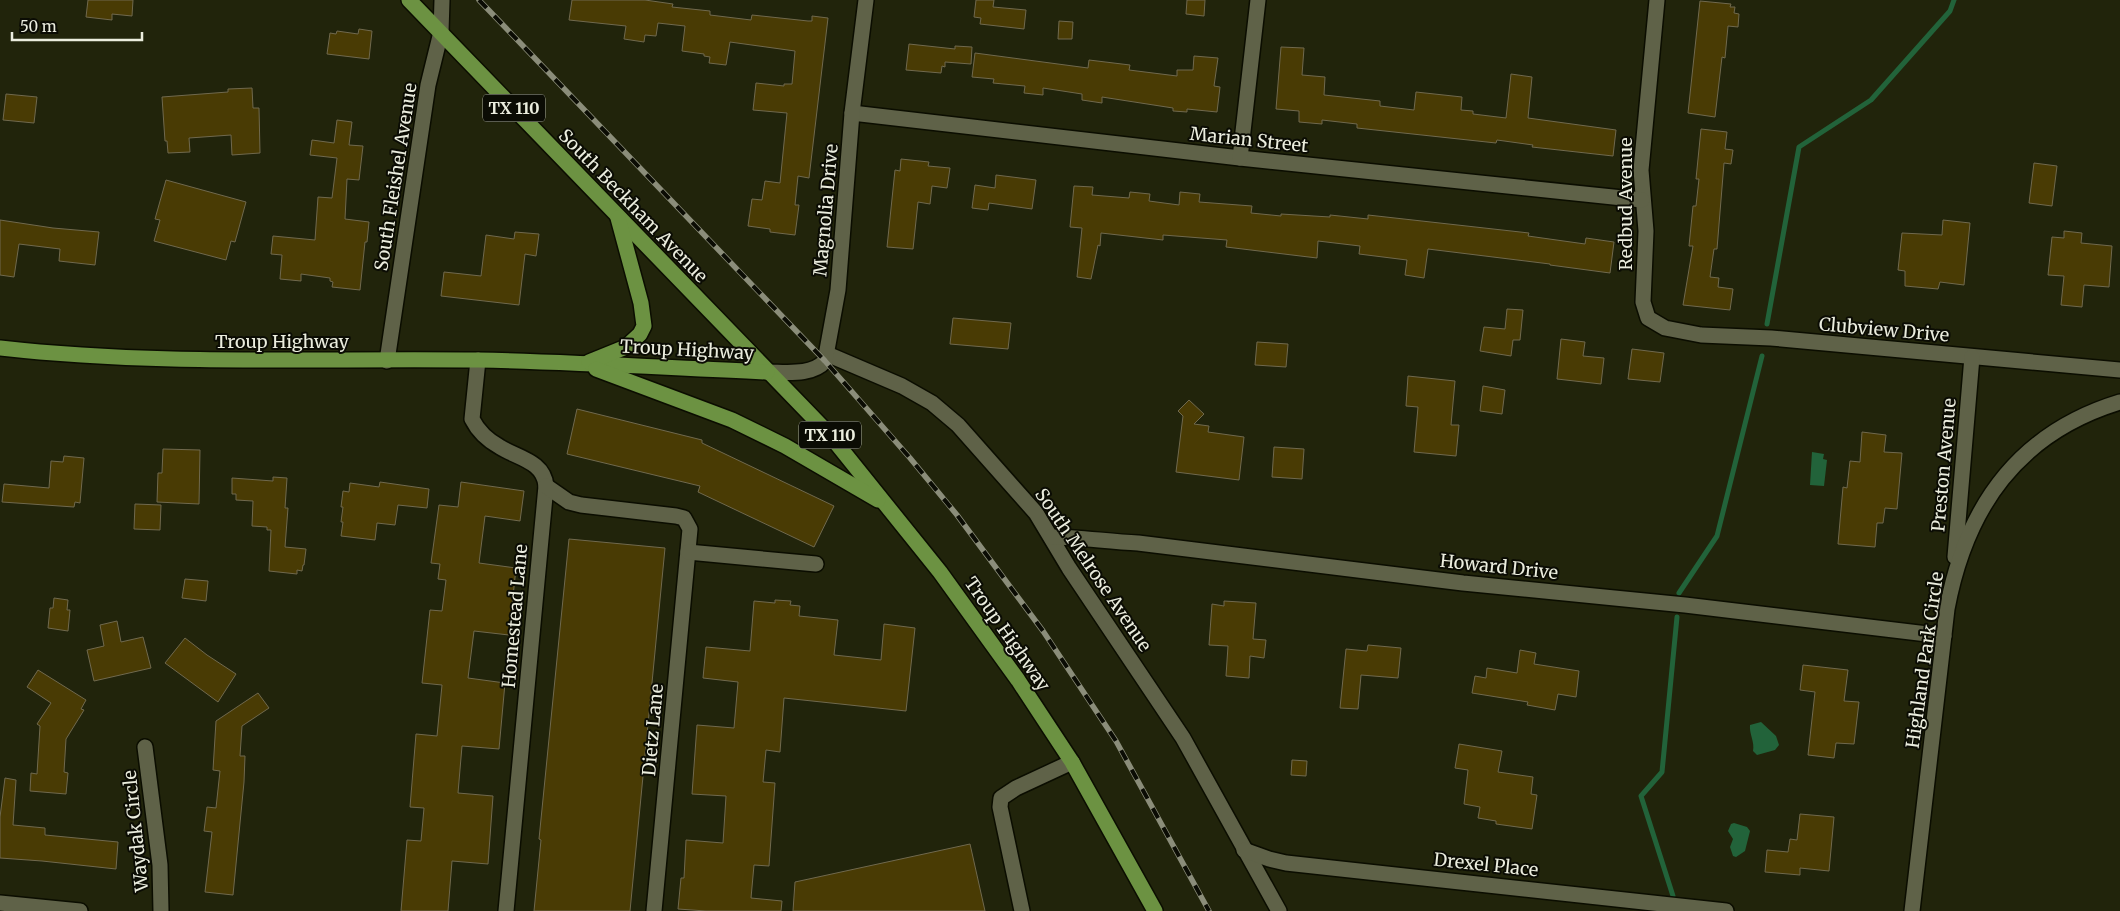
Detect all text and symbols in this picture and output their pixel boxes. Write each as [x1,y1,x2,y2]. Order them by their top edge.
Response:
scale bar [12,10,142,42]
text: 50 m [20,17,57,36]
street label: South Fleishel Avenue [369,81,422,273]
road number: TX 110 [483,95,545,122]
street label: Marian Street [1189,122,1309,157]
street label: South Beckham Avenue [554,124,713,287]
street label: Redbud Avenue [1614,137,1637,271]
street label: Magnolia Drive [808,143,843,277]
street label: Clubview Drive [1818,312,1950,347]
street label: Troup Highway [215,330,350,353]
street label: Troup Highway [619,335,755,365]
street label: Preston Avenue [1926,397,1961,533]
road number: TX 110 [799,422,861,448]
street label: South Melrose Avenue [1030,484,1157,656]
street label: Homestead Lane [497,543,532,689]
street label: Howard Drive [1439,549,1559,584]
street label: Highland Park Circle [1901,570,1948,750]
street label: Troup Highway [960,572,1056,696]
street label: Dietz Lane [637,683,668,777]
street label: Waydak Circle [118,769,153,894]
street label: Drexel Place [1433,848,1540,881]

